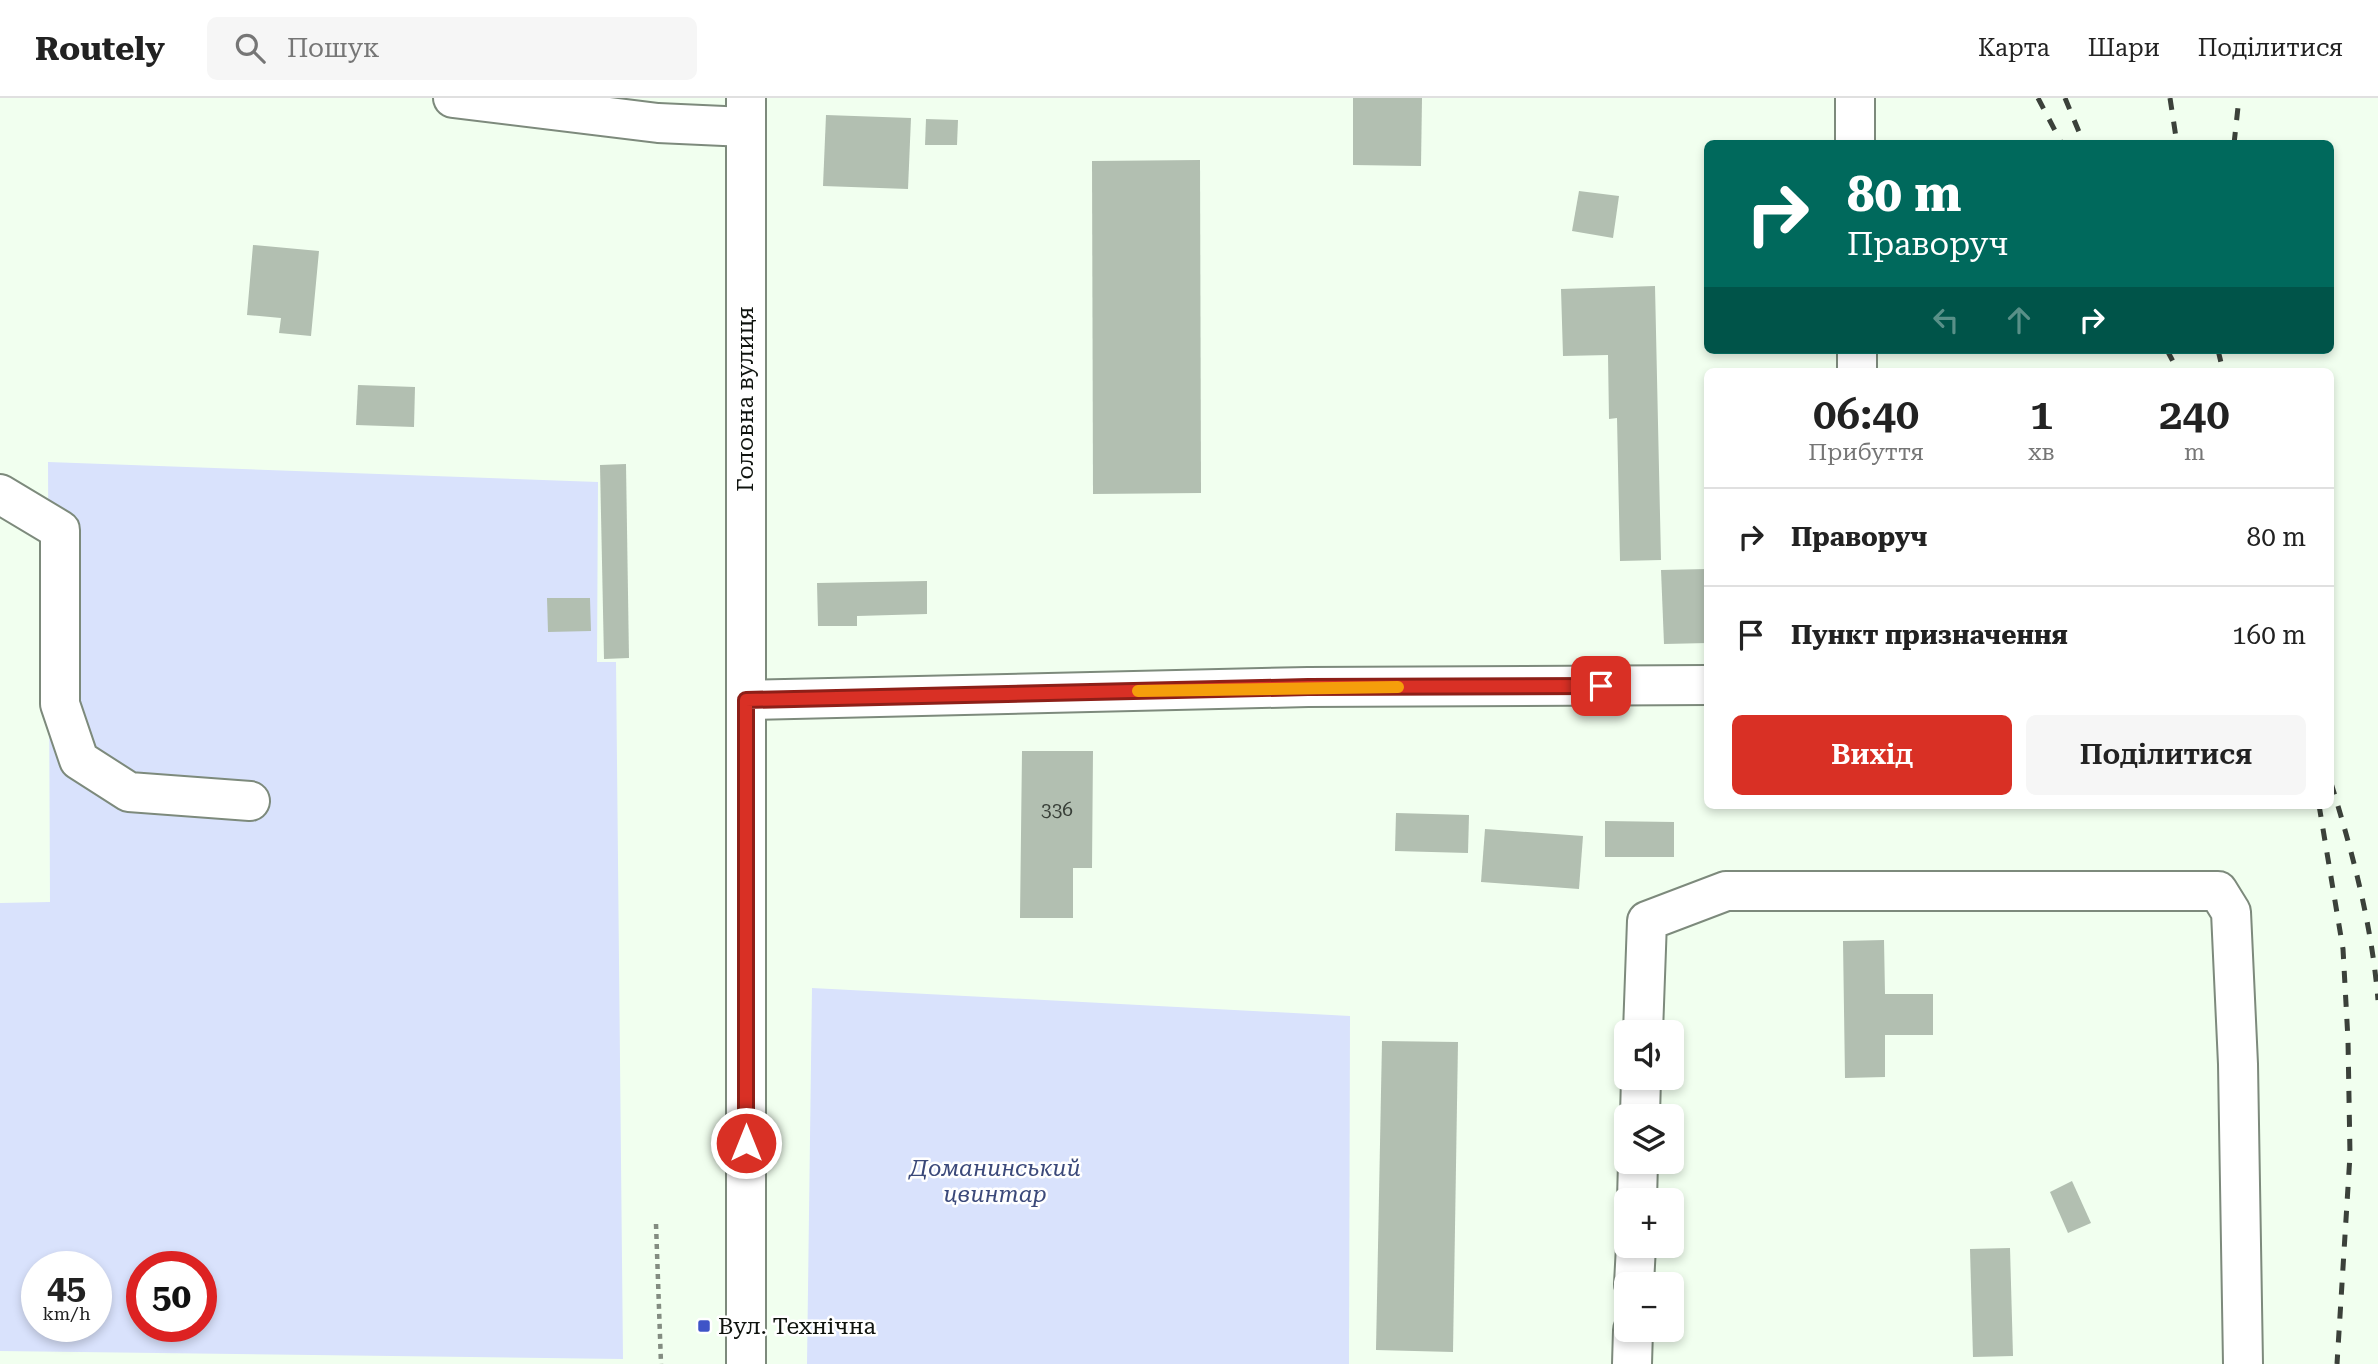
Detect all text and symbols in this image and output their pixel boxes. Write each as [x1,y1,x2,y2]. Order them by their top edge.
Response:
search box [207,17,697,80]
text: Routely [35,29,165,68]
icon: search [231,29,269,67]
text: Пошук [287,33,380,63]
text: Карта [1978,34,2050,62]
text: Шари [2088,34,2160,62]
text: Поділитися [2198,34,2343,62]
text: 80 m [1847,166,1962,223]
icon: right [1732,168,1823,259]
text: Праворуч [1847,225,2008,263]
icon: left [1927,301,1965,339]
icon: ahead [2000,301,2038,339]
icon: right [2073,301,2111,339]
street label: Головна вулиця [732,306,759,492]
text: 06:40 [1813,390,1919,439]
text: 1 [2030,390,2053,439]
text: 240 [2159,390,2230,439]
text: Прибуття [1808,439,1924,466]
text: хв [2028,439,2055,466]
text: m [2184,439,2205,466]
icon: right [1732,518,1770,556]
text: Праворуч [1791,522,1927,552]
text: 80 m [2247,522,2306,552]
icon: arrive [1732,616,1770,654]
text: Пункт призначення [1791,620,2068,650]
text: 160 m [2232,620,2306,650]
pin [1571,656,1631,716]
icon: arrive [1582,667,1620,705]
button: Вихід [1732,715,2012,795]
button: Поділитися [2026,715,2306,795]
house number: 336 [1041,798,1073,821]
map controls [1614,1020,1684,1342]
button: sound [1614,1020,1684,1090]
button: layers [1614,1104,1684,1174]
position arrow [709,1106,783,1180]
park label: Доманинський цвинтар [907,1155,1081,1208]
button: + [1614,1188,1684,1258]
speed limit sign: 50 [126,1251,217,1342]
text: 45 [47,1267,86,1308]
button: − [1614,1272,1684,1342]
text: km/h [42,1303,91,1324]
place label: Вул. Технічна [718,1313,877,1340]
marker: Вул. Технічна [696,1318,712,1334]

